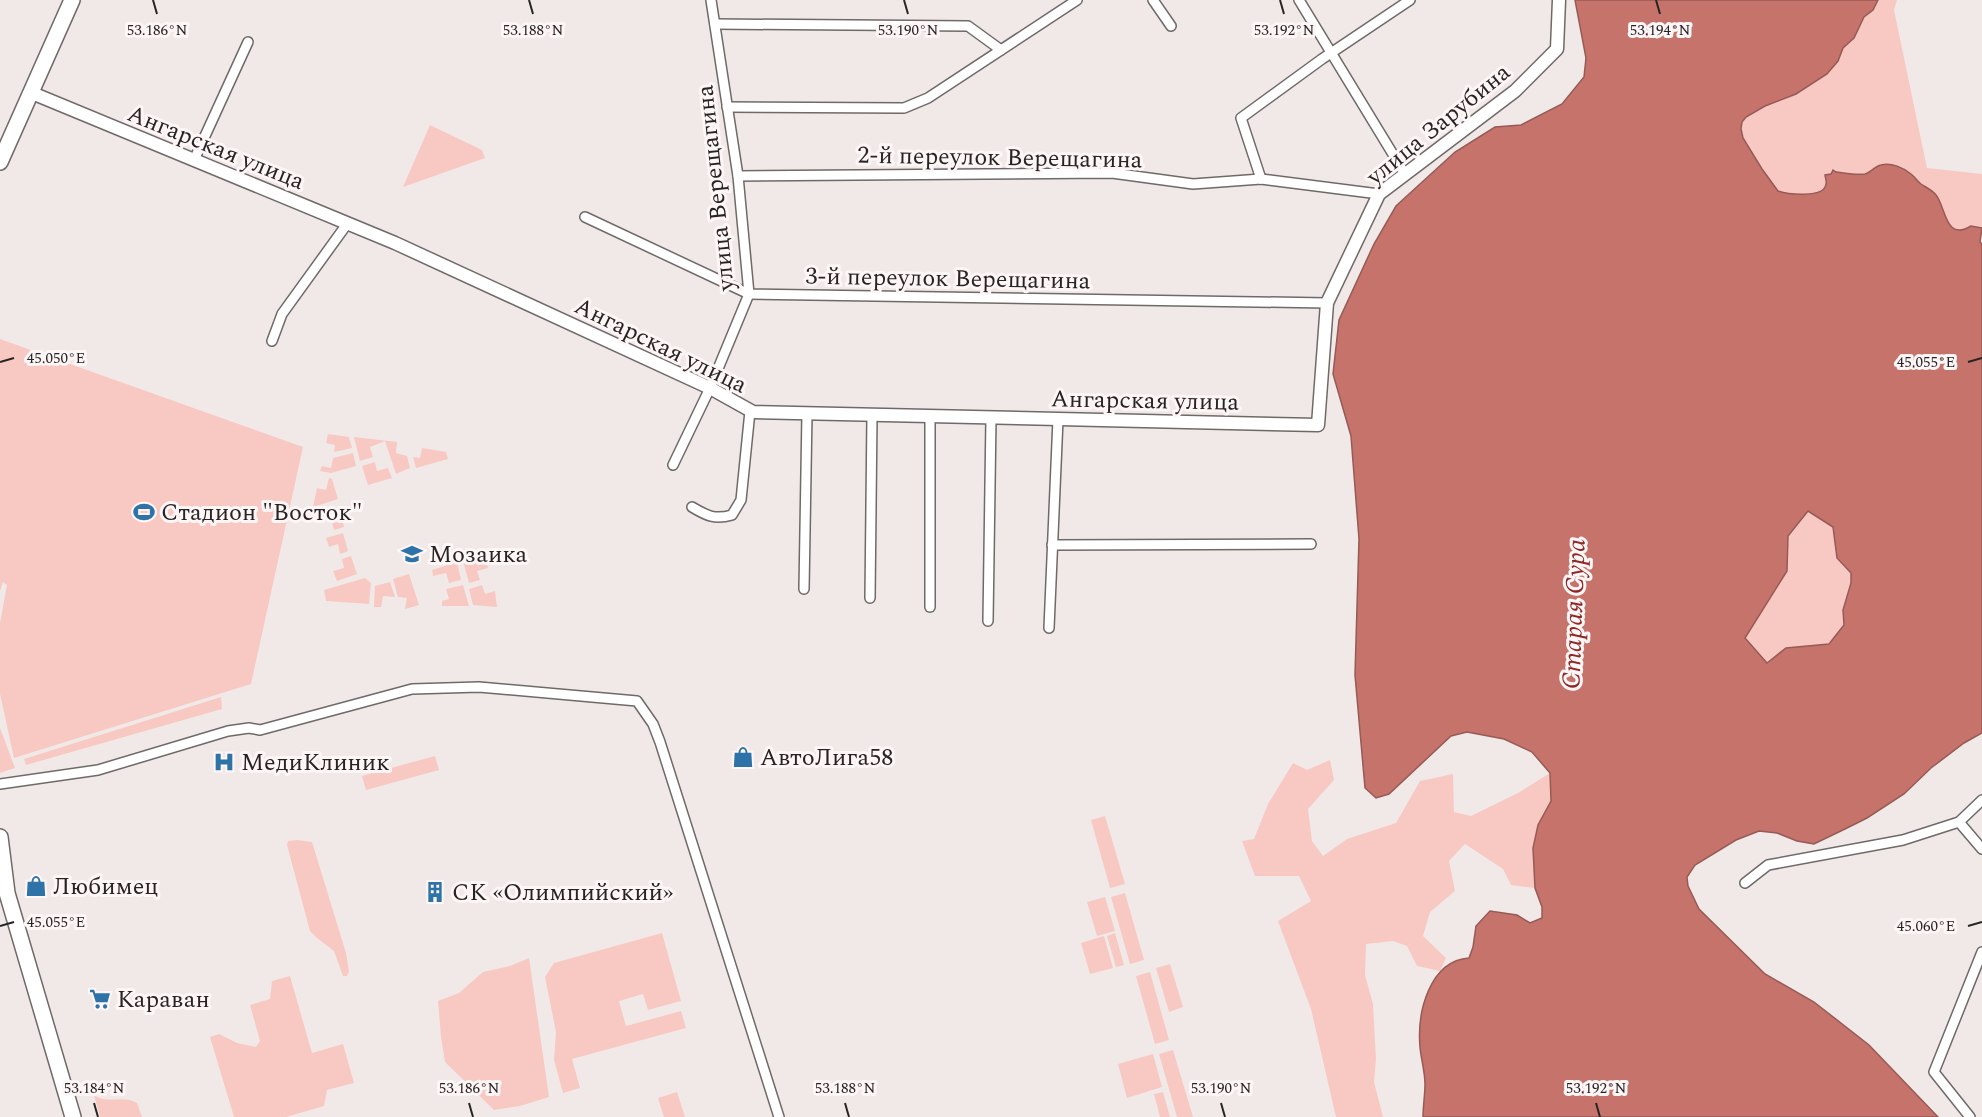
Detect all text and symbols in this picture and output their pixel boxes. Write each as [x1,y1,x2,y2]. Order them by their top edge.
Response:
text: 53.186°N [127,19,187,42]
text: 53.188°N [503,19,563,42]
text: 53.190°N [878,19,938,42]
text: 53.192°N [1254,19,1314,42]
text: 53.194°N [1630,19,1690,42]
street label: улица Зарубина [1358,55,1519,195]
street label: улица Верещагина [687,83,745,293]
street label: Ангарская улица [122,96,310,200]
street label: 2-й переулок Верещагина [857,138,1143,178]
street label: 3-й переулок Верещагина [805,259,1091,299]
street label: Ангарская улица [568,288,753,403]
text: 45.050°E [27,347,85,370]
text: 45.055°E [1897,351,1955,374]
street label: Ангарская улица [1051,381,1240,421]
place label: Стадион "Восток" [161,495,363,531]
sports icon: Стадион "Восток" [132,500,156,524]
place label: Мозаика [429,537,528,573]
water label: Старая Сура [1551,538,1597,690]
school or university icon: Мозаика [400,542,424,566]
place label: АвтоЛига58 [760,740,893,776]
place label: МедиКлиник [241,745,390,781]
shop icon: АвтоЛига58 [731,745,755,769]
hospital icon: МедиКлиник [212,750,236,774]
place label: Любимец [53,869,158,905]
shop icon: Любимец [24,874,48,898]
place label: СК «Олимпийский» [452,875,673,911]
building icon: СК «Олимпийский» [423,880,447,904]
text: 45.055°E [27,911,85,934]
text: 45.060°E [1897,915,1955,938]
place label: Караван [117,982,210,1018]
supermarket icon: Караван [88,987,112,1011]
text: 53.184°N [64,1077,124,1100]
text: 53.186°N [439,1077,499,1100]
text: 53.188°N [815,1077,875,1100]
text: 53.190°N [1191,1077,1251,1100]
text: 53.192°N [1566,1077,1626,1100]

